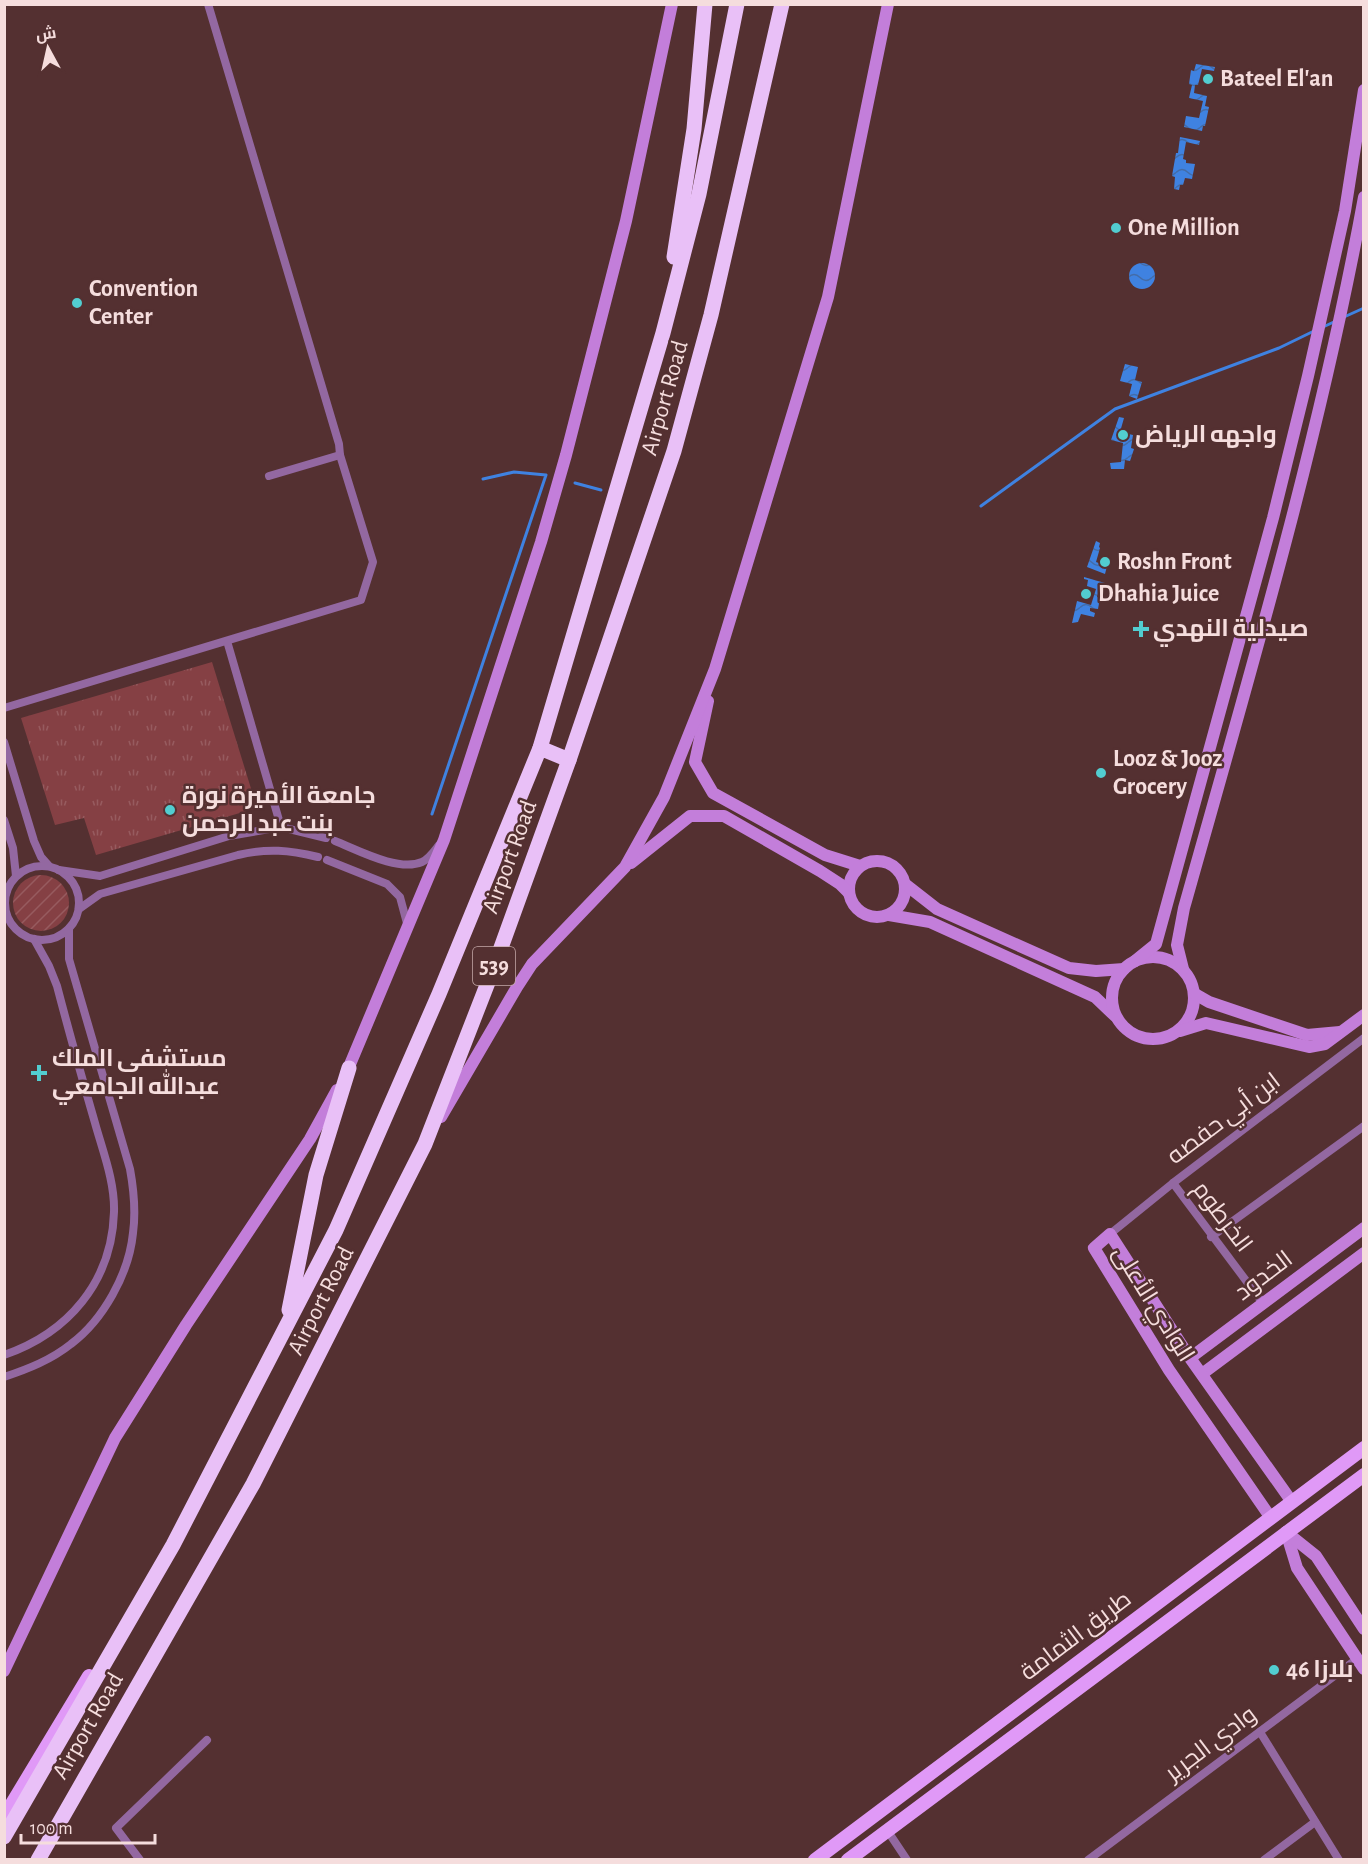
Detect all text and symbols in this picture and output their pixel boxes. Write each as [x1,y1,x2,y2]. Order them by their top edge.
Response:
north arrow [18,18,78,78]
text: ش [35,24,57,44]
place label: Bateel El'an [1220,67,1333,91]
marker: Bateel El'an [1201,72,1215,86]
place label: One Million [1128,216,1240,240]
marker: One Million [1109,221,1123,235]
place label: Convention Center [89,277,198,329]
marker: Convention Center [70,296,84,310]
street label: Airport Road [637,338,693,458]
place label: واجهه الرياض [1135,423,1277,448]
marker: واجهه الرياض [1116,428,1130,442]
place label: Roshn Front [1117,550,1232,574]
marker: Roshn Front [1098,555,1112,569]
place label: Dhahia Juice [1098,582,1219,606]
marker: Dhahia Juice [1079,587,1093,601]
place label: صيدلية النهدي [1153,617,1309,647]
marker: صيدلية النهدي [1134,622,1148,636]
place label: Looz & Jooz Grocery [1113,747,1223,799]
marker: Looz & Jooz Grocery [1094,766,1108,780]
place label: جامعة الأميرة نورة بنت عبد الرحمن [182,782,376,837]
street label: Airport Road [478,797,542,917]
marker: جامعة الأميرة نورة بنت عبد الرحمن [163,803,177,817]
road number: 539 [473,947,515,985]
place label: مستشفى الملك عبدالله الجامعي [52,1045,227,1105]
marker: مستشفى الملك عبدالله الجامعي [30,1064,48,1082]
street label: ابن أبي حفصه [1160,1065,1289,1174]
street label: الخرطوم [1186,1177,1256,1259]
street label: الوادي الأعلى [1104,1241,1200,1369]
street label: Airport Road [283,1243,359,1359]
street label: الخدود [1231,1247,1297,1305]
street label: طريق الثمامة [1016,1586,1137,1687]
place label: بلازا 46 [1286,1658,1353,1683]
marker: بلازا 46 [1267,1663,1281,1677]
street label: Airport Road [48,1669,128,1783]
street label: وادي الجرير [1160,1702,1264,1791]
scale bar [21,1807,154,1845]
text: 100 m [30,1820,73,1838]

